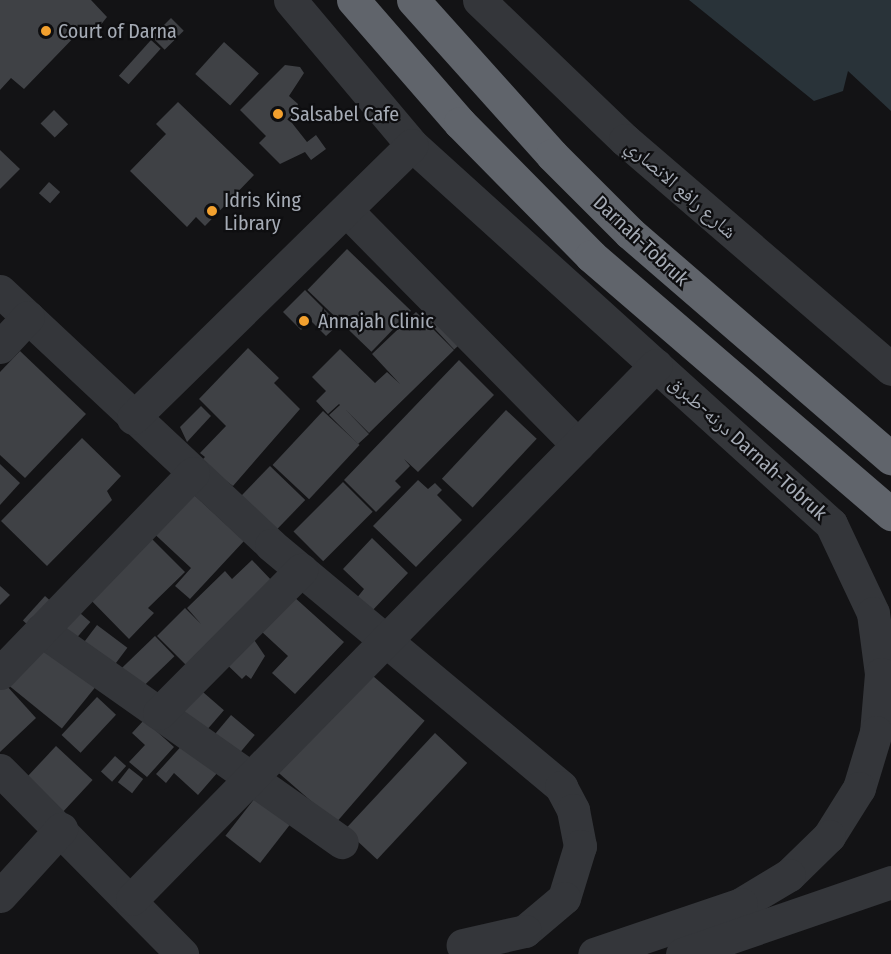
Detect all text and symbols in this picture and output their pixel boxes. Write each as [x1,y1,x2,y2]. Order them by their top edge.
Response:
place label: Court of Darna [58,19,177,43]
marker: Court of Darna [39,24,53,38]
place label: Salsabel Cafe [290,102,399,126]
marker: Salsabel Cafe [271,107,285,121]
street label: شارع رافع الانصاري [621,134,741,244]
place label: Idris King Library [224,188,301,235]
street label: Darnah-Tobruk [588,191,694,291]
marker: Idris King Library [205,204,219,218]
place label: Annajah Clinic [318,309,434,333]
marker: Annajah Clinic [295,312,313,330]
street label: درنه-طبرق Darnah-Tobruk [664,371,832,525]

